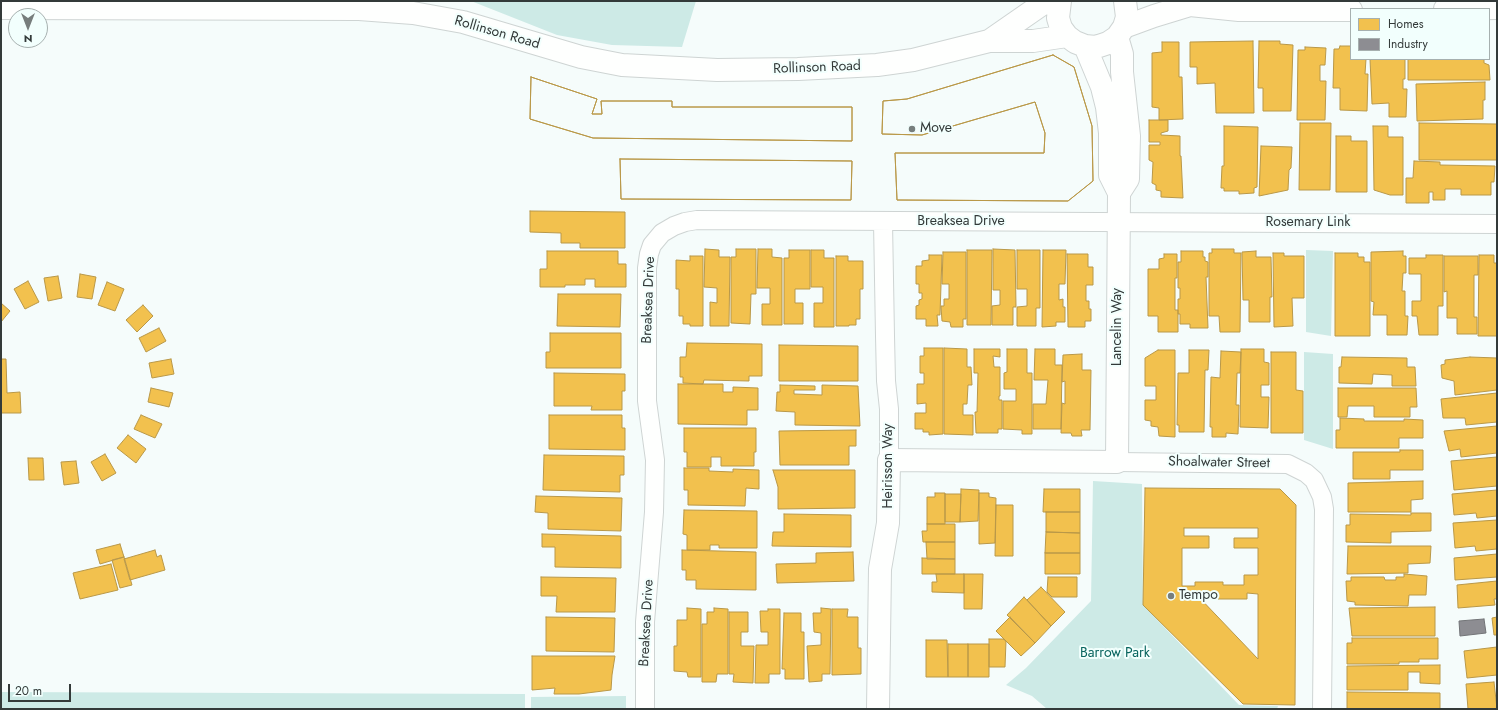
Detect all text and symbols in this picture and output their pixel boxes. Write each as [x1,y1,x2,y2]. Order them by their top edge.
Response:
north arrow [8,8,48,48]
legend [1350,8,1490,60]
street label: Rollinson Road [452,13,542,53]
text: Homes [1388,15,1424,33]
text: N [24,31,32,47]
text: Industry [1388,35,1428,53]
street label: Rollinson Road [773,58,861,78]
place label: Move [920,121,952,137]
marker: Move [907,124,917,134]
street label: Breaksea Drive [917,214,1005,230]
street label: Rosemary Link [1265,215,1351,231]
street label: Breaksea Drive [639,256,659,344]
street label: Lancelin Way [1110,288,1126,366]
street label: Heirisson Way [881,423,897,509]
street label: Shoalwater Street [1168,454,1270,472]
street label: Breaksea Drive [636,579,658,667]
place label: Tempo [1179,588,1218,604]
marker: Tempo [1166,591,1176,601]
park label: Barrow Park [1080,646,1150,662]
scale bar [10,676,73,702]
text: 20 m [15,682,42,700]

